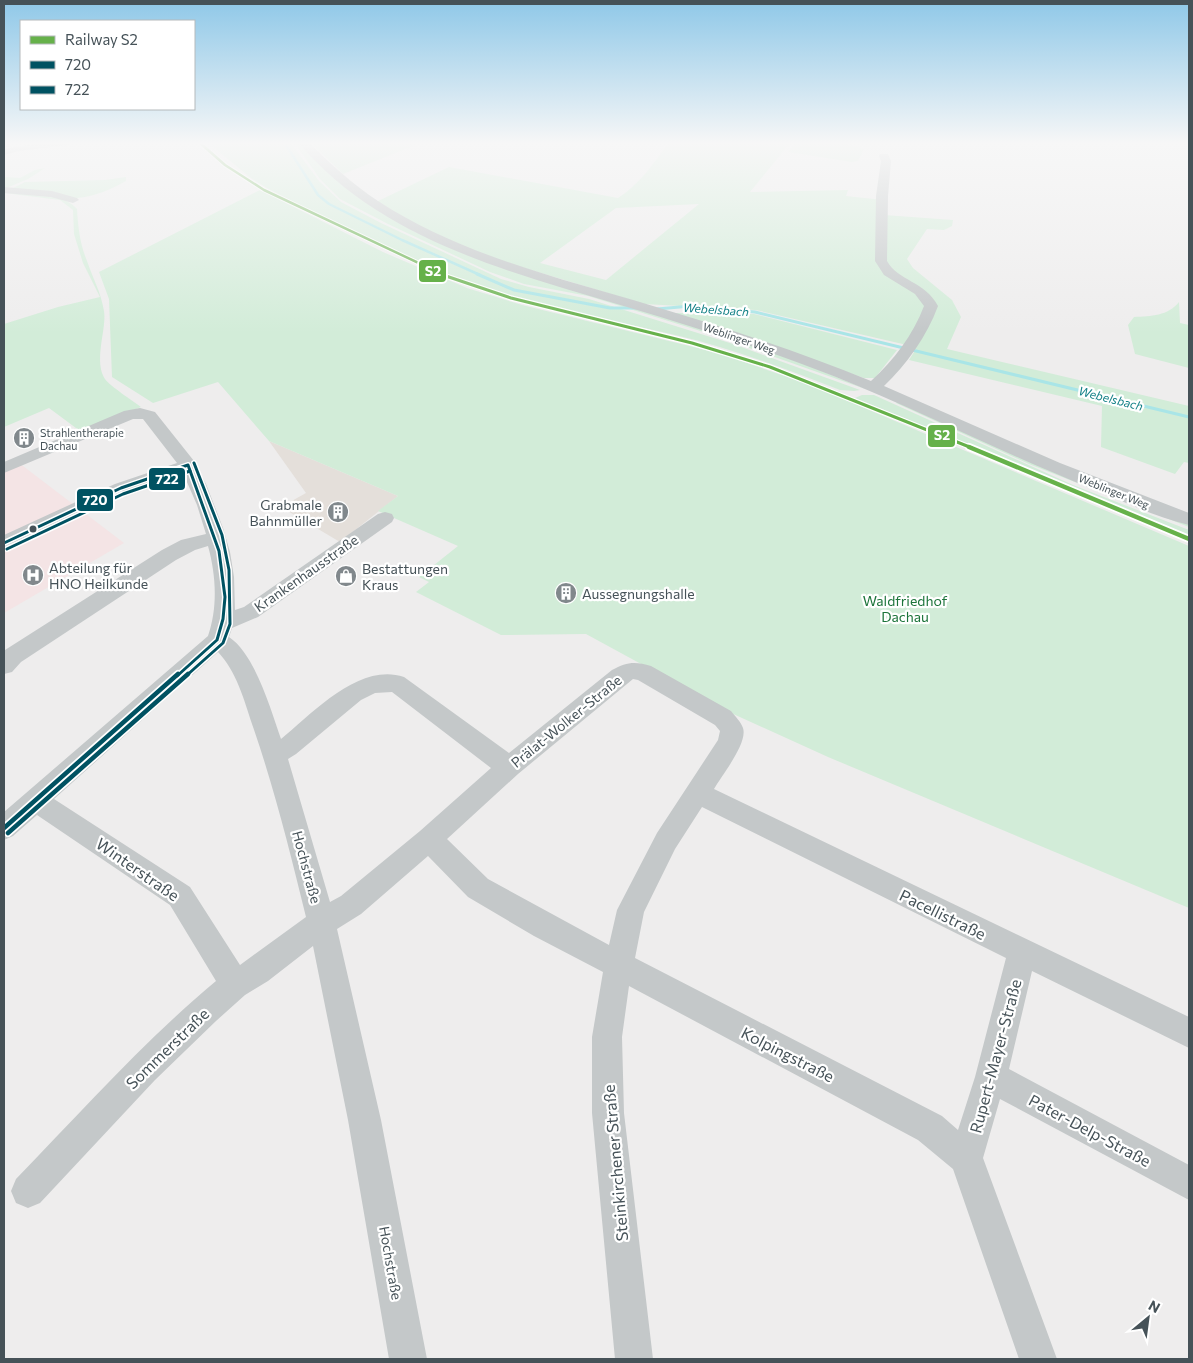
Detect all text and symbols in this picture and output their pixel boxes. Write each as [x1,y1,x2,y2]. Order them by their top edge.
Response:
legend [20,20,195,110]
text: Railway S2 [65,30,138,48]
text: 720 [65,55,91,73]
text: 722 [65,80,90,98]
line badge: S2 [418,259,447,283]
text: S2 [425,262,441,279]
water label: Webelsbach [683,300,750,318]
street label: Weblinger Weg [701,320,777,356]
water label: Webelsbach [1077,383,1145,413]
line badge: S2 [927,424,956,448]
building icon: Strahlentherapie Dachau [12,426,36,450]
place label: Strahlentherapie Dachau [40,426,124,452]
text: S2 [934,426,950,443]
line badge: 722 [148,467,186,491]
text: 722 [155,470,179,487]
street label: Weblinger Weg [1077,471,1151,511]
line badge: 720 [76,488,114,512]
text: 720 [83,491,107,508]
place label: Grabmale Bahnmüller [249,496,322,529]
building icon: Grabmale Bahnmüller [326,500,350,524]
unlabelled marker [28,524,38,534]
street label: Krankenhausstraße [251,531,361,615]
place label: Abteilung für HNO Heilkunde [49,559,148,592]
place label: Bestattungen Kraus [362,560,448,593]
hospital icon: Abteilung für HNO Heilkunde [21,563,45,587]
shop icon: Bestattungen Kraus [334,564,358,588]
building icon: Aussegnungshalle [554,581,578,605]
place label: Aussegnungshalle [582,585,695,602]
park label: Waldfriedhof Dachau [863,592,948,625]
street label: Prälat-Wolker-Straße [507,671,625,771]
street label: Hochstraße [289,829,325,905]
street label: Winterstraße [93,833,183,905]
street label: Pacellistraße [897,885,989,943]
street label: Rupert-Mayer-Straße [965,977,1025,1135]
street label: Sommerstraße [122,1004,212,1092]
street label: Kolpingstraße [738,1022,838,1086]
street label: Steinkirchener Straße [599,1084,631,1242]
street label: Pater-Delp-Straße [1026,1090,1154,1170]
street label: Hochstraße [376,1225,406,1301]
north arrow [1123,1293,1173,1343]
text: N [1146,1296,1163,1316]

